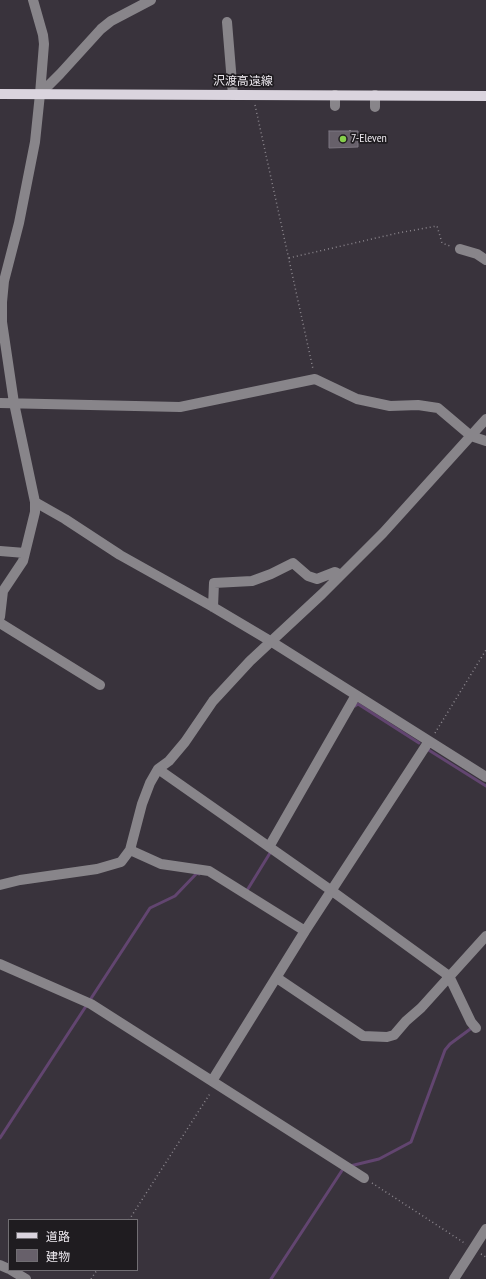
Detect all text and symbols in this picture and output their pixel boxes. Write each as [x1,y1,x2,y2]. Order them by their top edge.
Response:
street label: 沢渡高遠線 [213,75,273,89]
place label: 7-Eleven [351,132,387,146]
marker: 7-Eleven [338,134,348,144]
legend [8,1219,138,1271]
text: 道路 [46,1229,70,1244]
text: 建物 [46,1249,70,1264]

